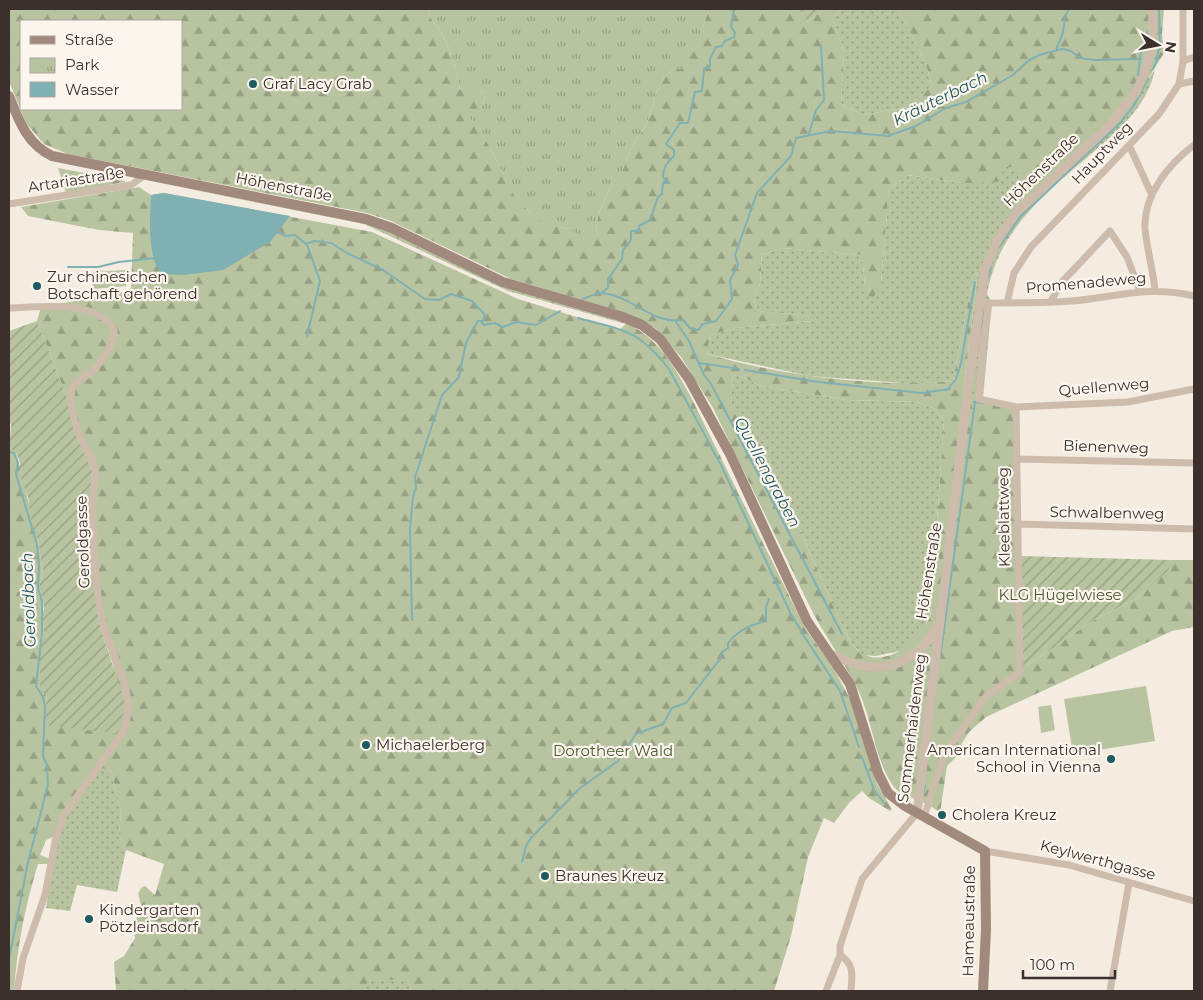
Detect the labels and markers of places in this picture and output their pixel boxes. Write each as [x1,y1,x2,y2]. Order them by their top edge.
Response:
place label: Graf Lacy Grab [263,74,372,93]
marker: Graf Lacy Grab [247,78,259,90]
place label: Zur chinesichen Botschaft gehörend [47,267,198,303]
marker: Zur chinesichen Botschaft gehörend [31,280,43,292]
place label: Michaelerberg [376,735,485,754]
marker: Michaelerberg [360,739,372,751]
place label: American International School in Vienna [927,740,1101,776]
marker: American International School in Vienna [1105,753,1117,765]
place label: Cholera Kreuz [952,805,1057,824]
marker: Cholera Kreuz [936,809,948,821]
place label: Braunes Kreuz [555,866,665,885]
marker: Braunes Kreuz [539,870,551,882]
place label: Kindergarten Pötzleinsdorf [99,900,199,936]
marker: Kindergarten Pötzleinsdorf [83,913,95,925]

